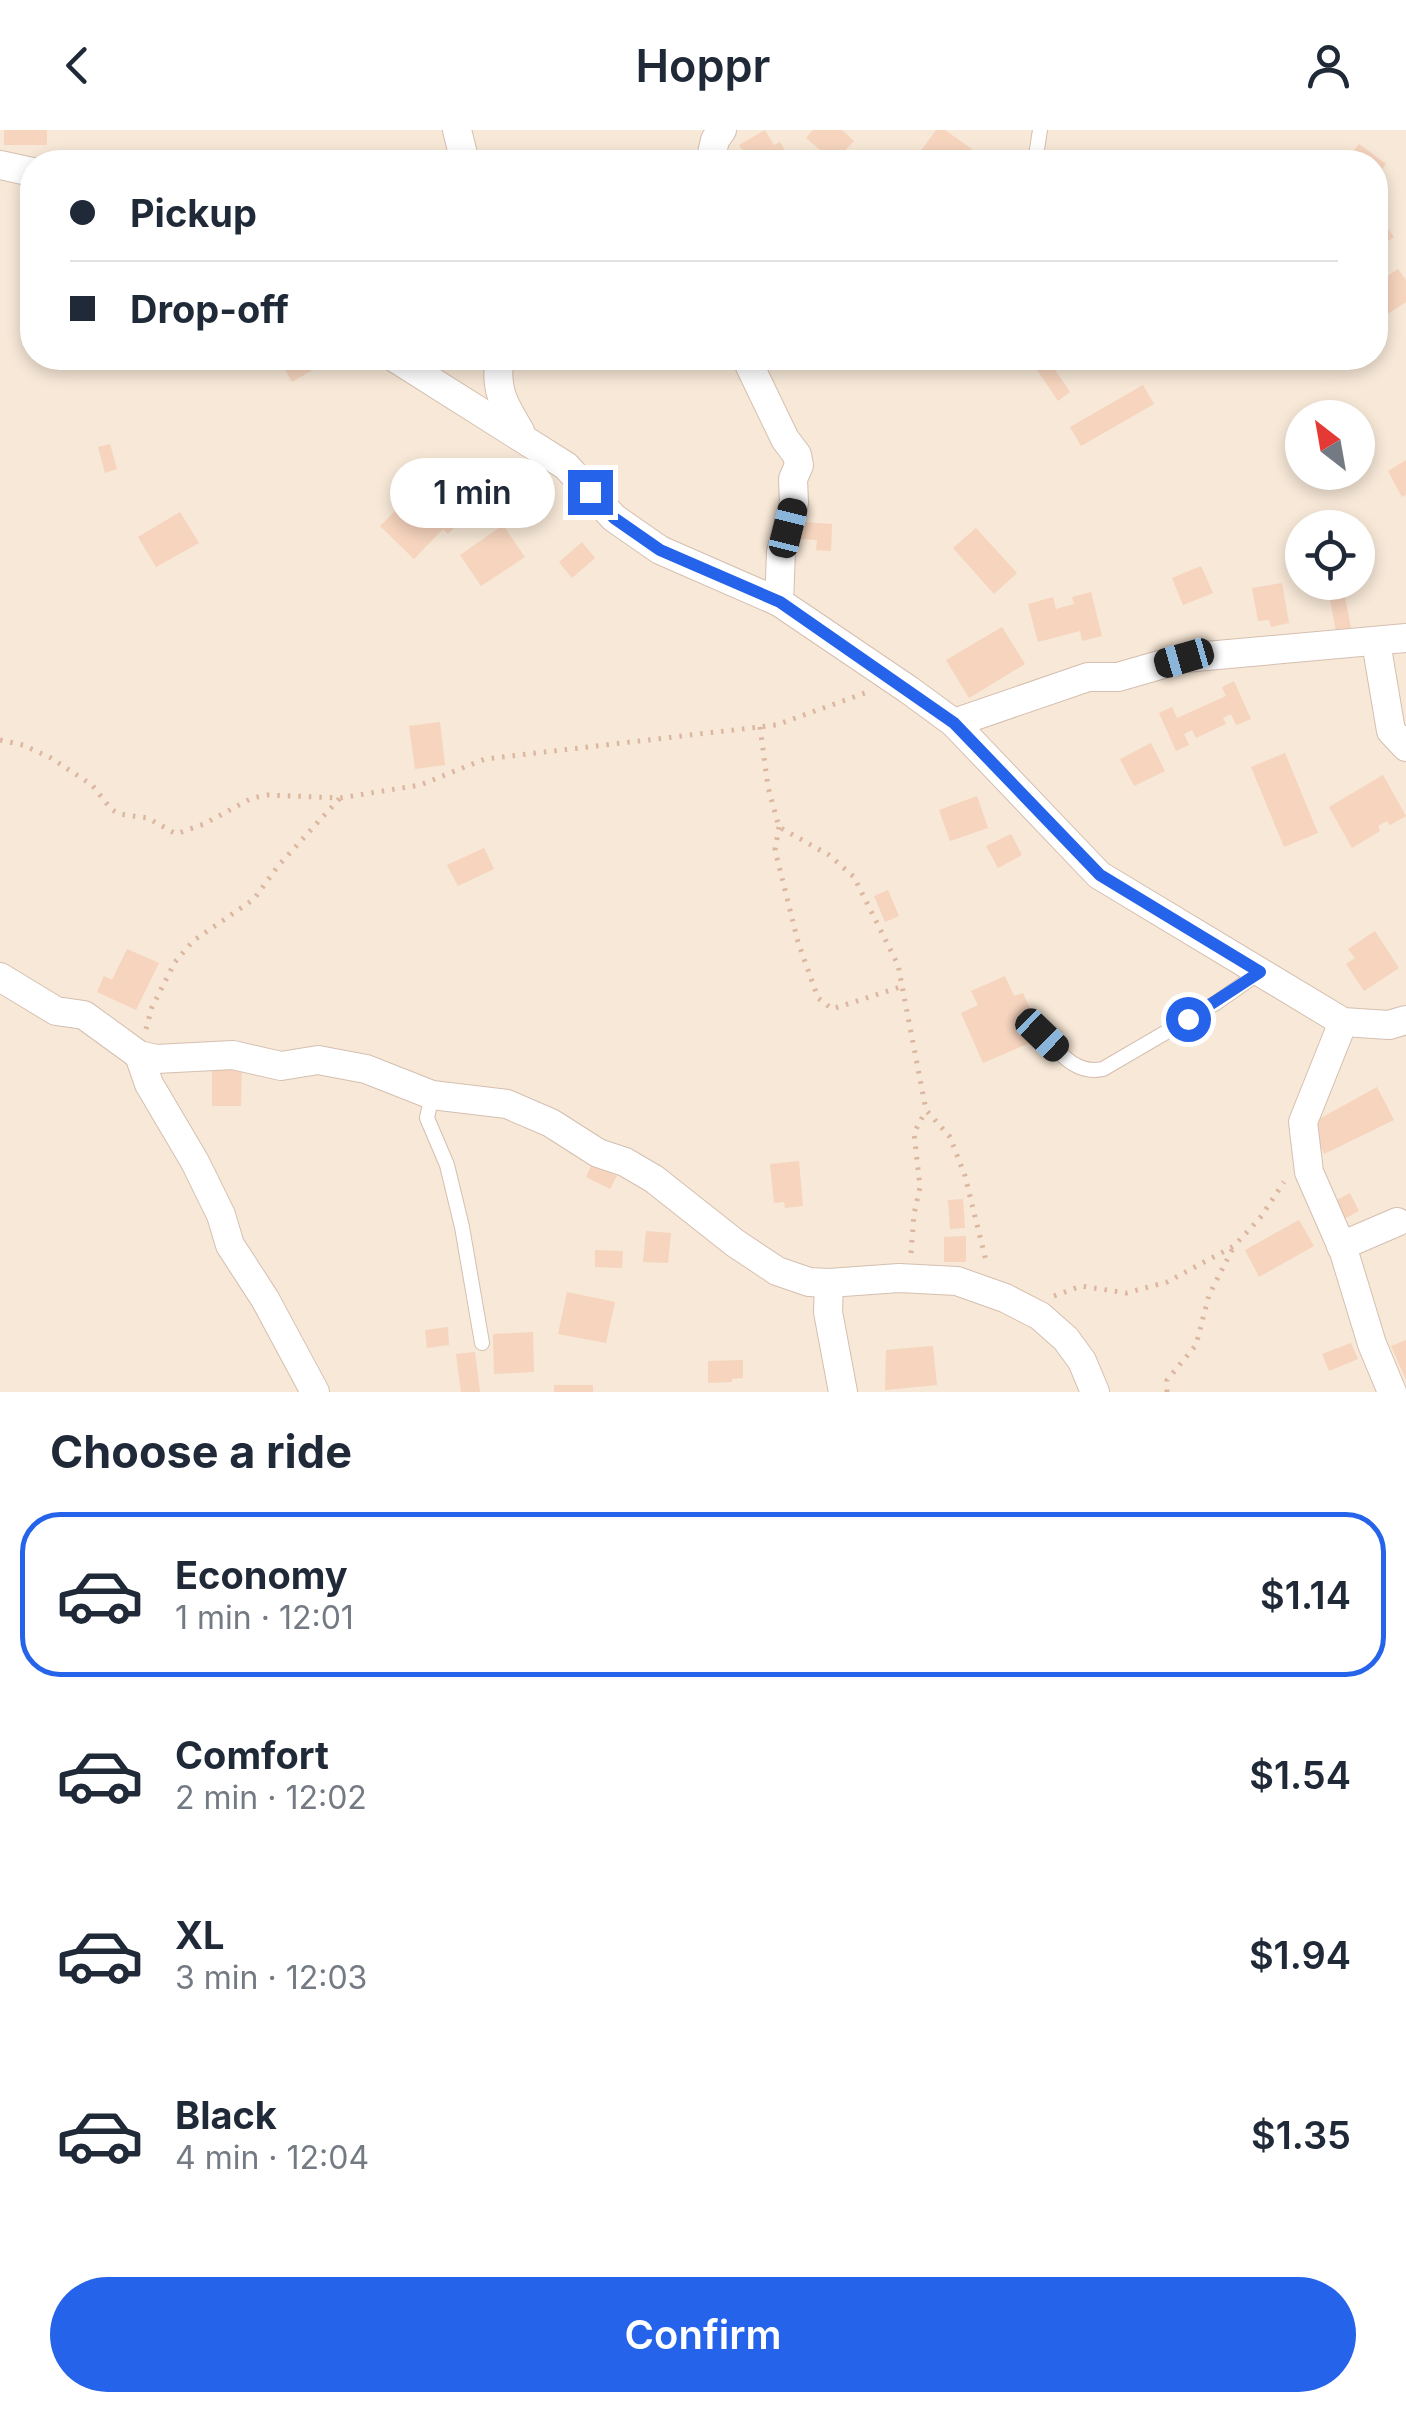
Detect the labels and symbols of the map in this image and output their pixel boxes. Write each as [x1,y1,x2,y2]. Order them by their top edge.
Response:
north arrow [1285,400,1375,490]
callout: 1 min [390,457,555,527]
route end [568,470,613,515]
car [766,495,810,561]
car [1151,635,1217,681]
route start [1166,997,1211,1042]
car [1010,1003,1074,1067]

